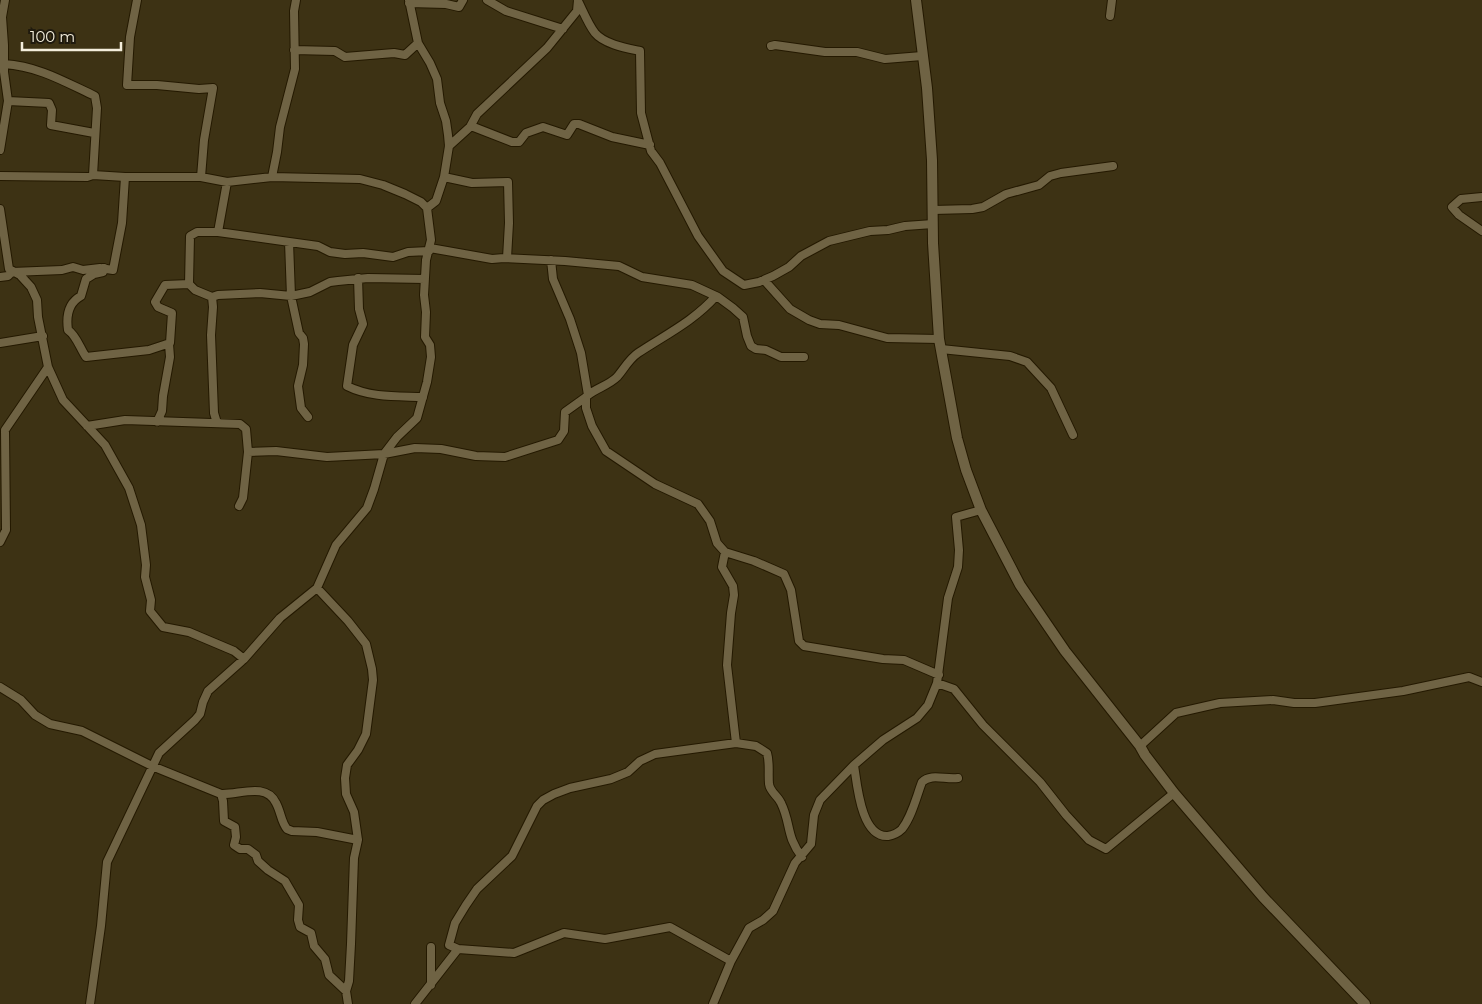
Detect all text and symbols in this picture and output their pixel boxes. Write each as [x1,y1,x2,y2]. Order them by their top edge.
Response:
scale bar [22,20,121,52]
text: 100 m [30,27,75,46]

